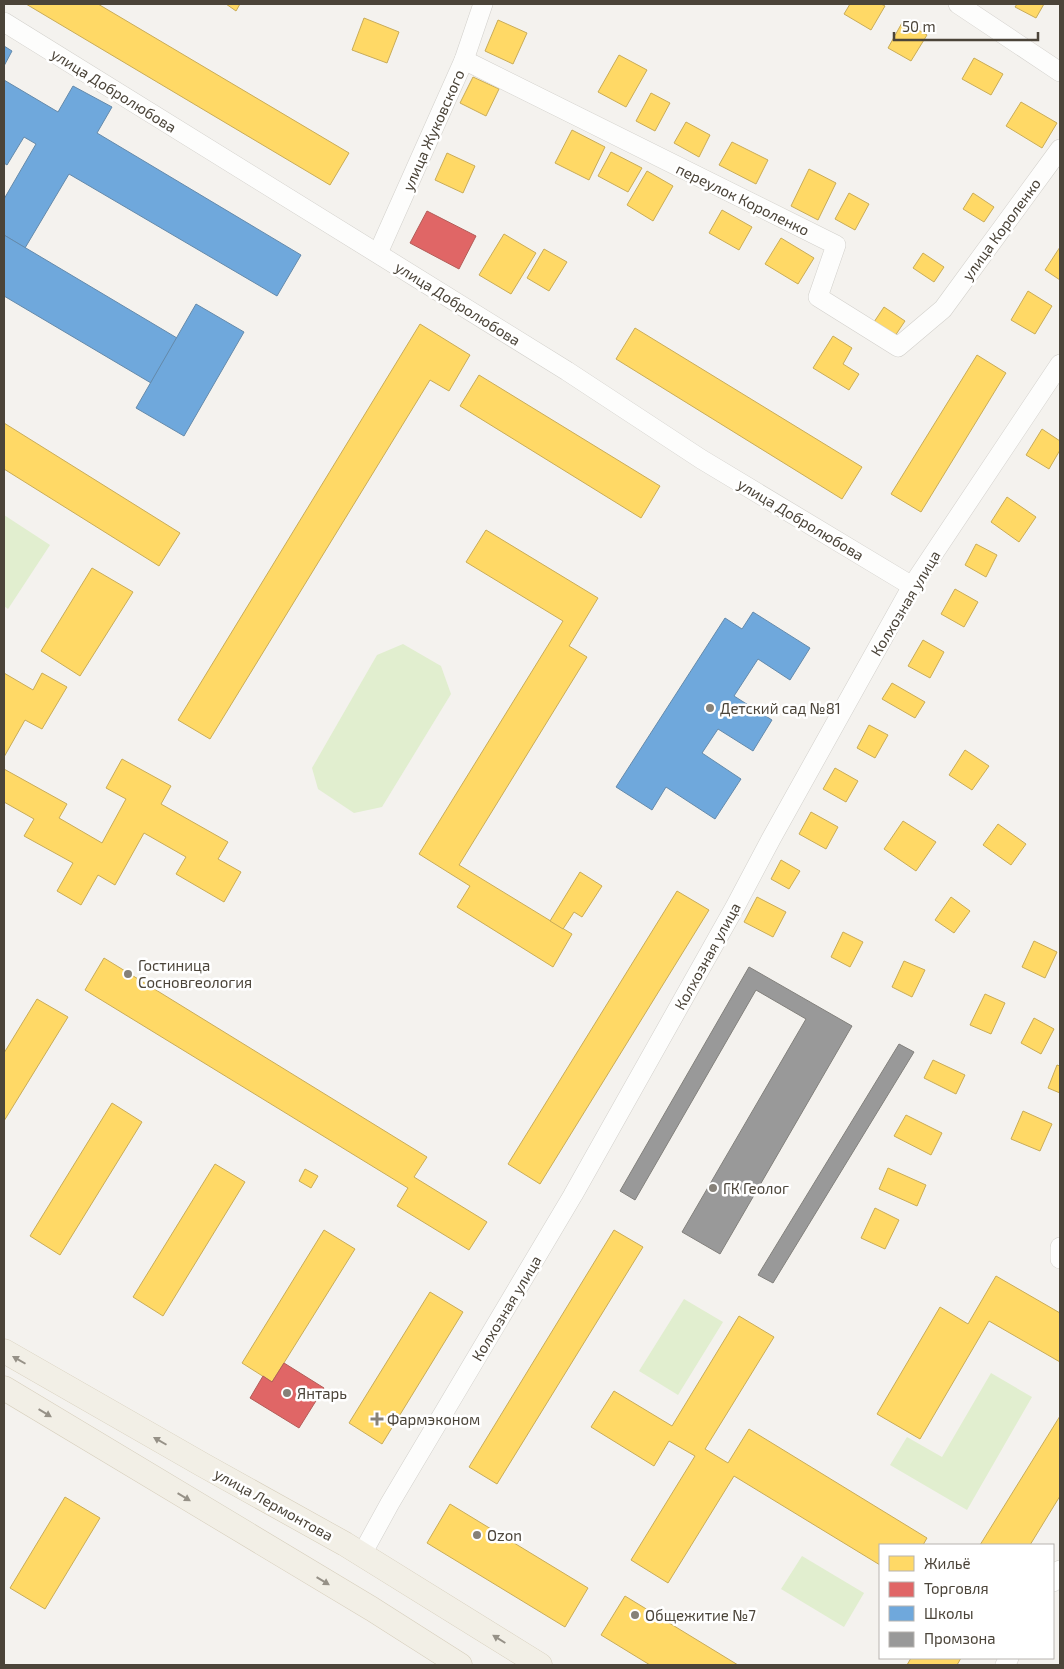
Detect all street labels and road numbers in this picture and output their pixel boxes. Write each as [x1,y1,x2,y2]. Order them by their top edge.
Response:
street label: улица Добролюбова [48,44,180,137]
street label: улица Жуковского [398,67,469,194]
street label: переулок Короленко [673,159,812,240]
street label: улица Короленко [958,174,1045,284]
street label: улица Добролюбова [392,257,524,350]
street label: улица Добролюбова [734,474,867,565]
street label: Колхозная улица [866,547,944,660]
street label: Колхозная улица [670,899,745,1013]
street label: Колхозная улица [467,1252,545,1365]
street label: улица Лермонтова [211,1464,336,1545]

